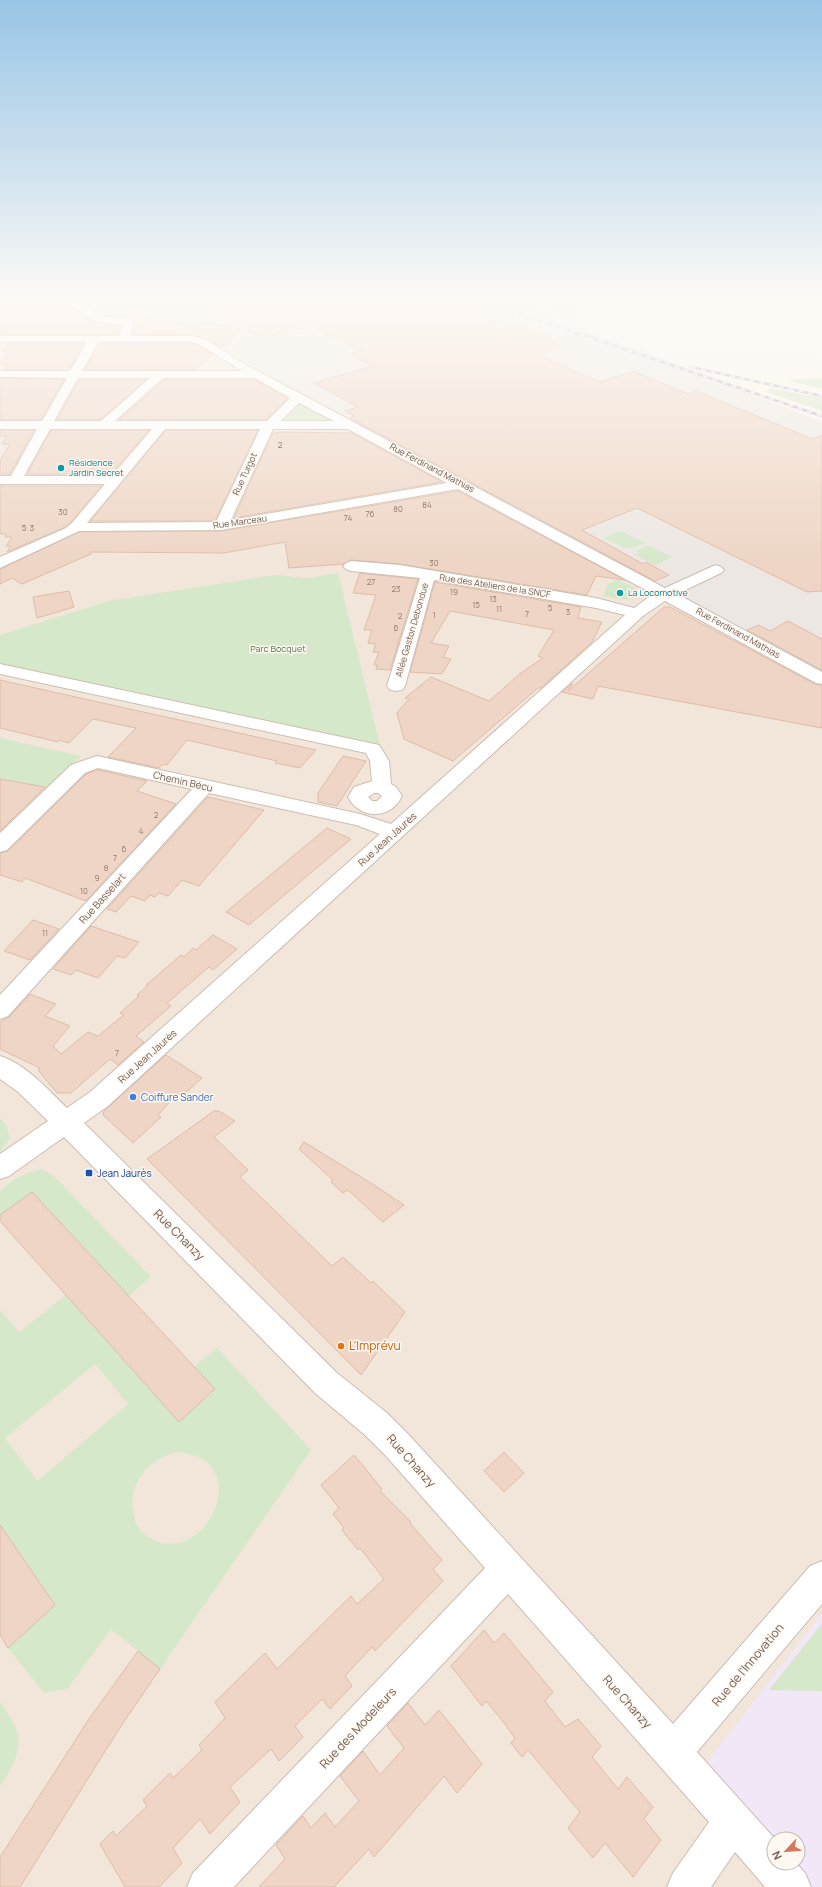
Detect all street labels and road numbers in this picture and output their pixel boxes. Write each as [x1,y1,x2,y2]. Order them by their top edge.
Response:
street label: Rue Ferdinand Mathias [387,440,477,496]
street label: Rue Turgot [229,450,260,497]
street label: Rue Marceau [212,511,268,532]
street label: Rue des Ateliers de la SNCF [439,570,552,601]
street label: Allée Gaston Debondue [392,581,431,678]
street label: Rue Ferdinand Mathias [694,604,783,661]
street label: Chemin Bécu [152,767,214,795]
street label: Rue Jean Jaurès [355,809,419,869]
street label: Rue Basselart [76,870,128,926]
street label: Rue Jean Jaurès [115,1026,179,1086]
street label: Rue Chanzy [150,1205,209,1264]
street label: Rue Chanzy [383,1430,440,1491]
street label: Rue de l'Innovation [708,1619,787,1710]
street label: Rue Chanzy [599,1671,656,1732]
street label: Rue des Modeleurs [315,1683,400,1772]

